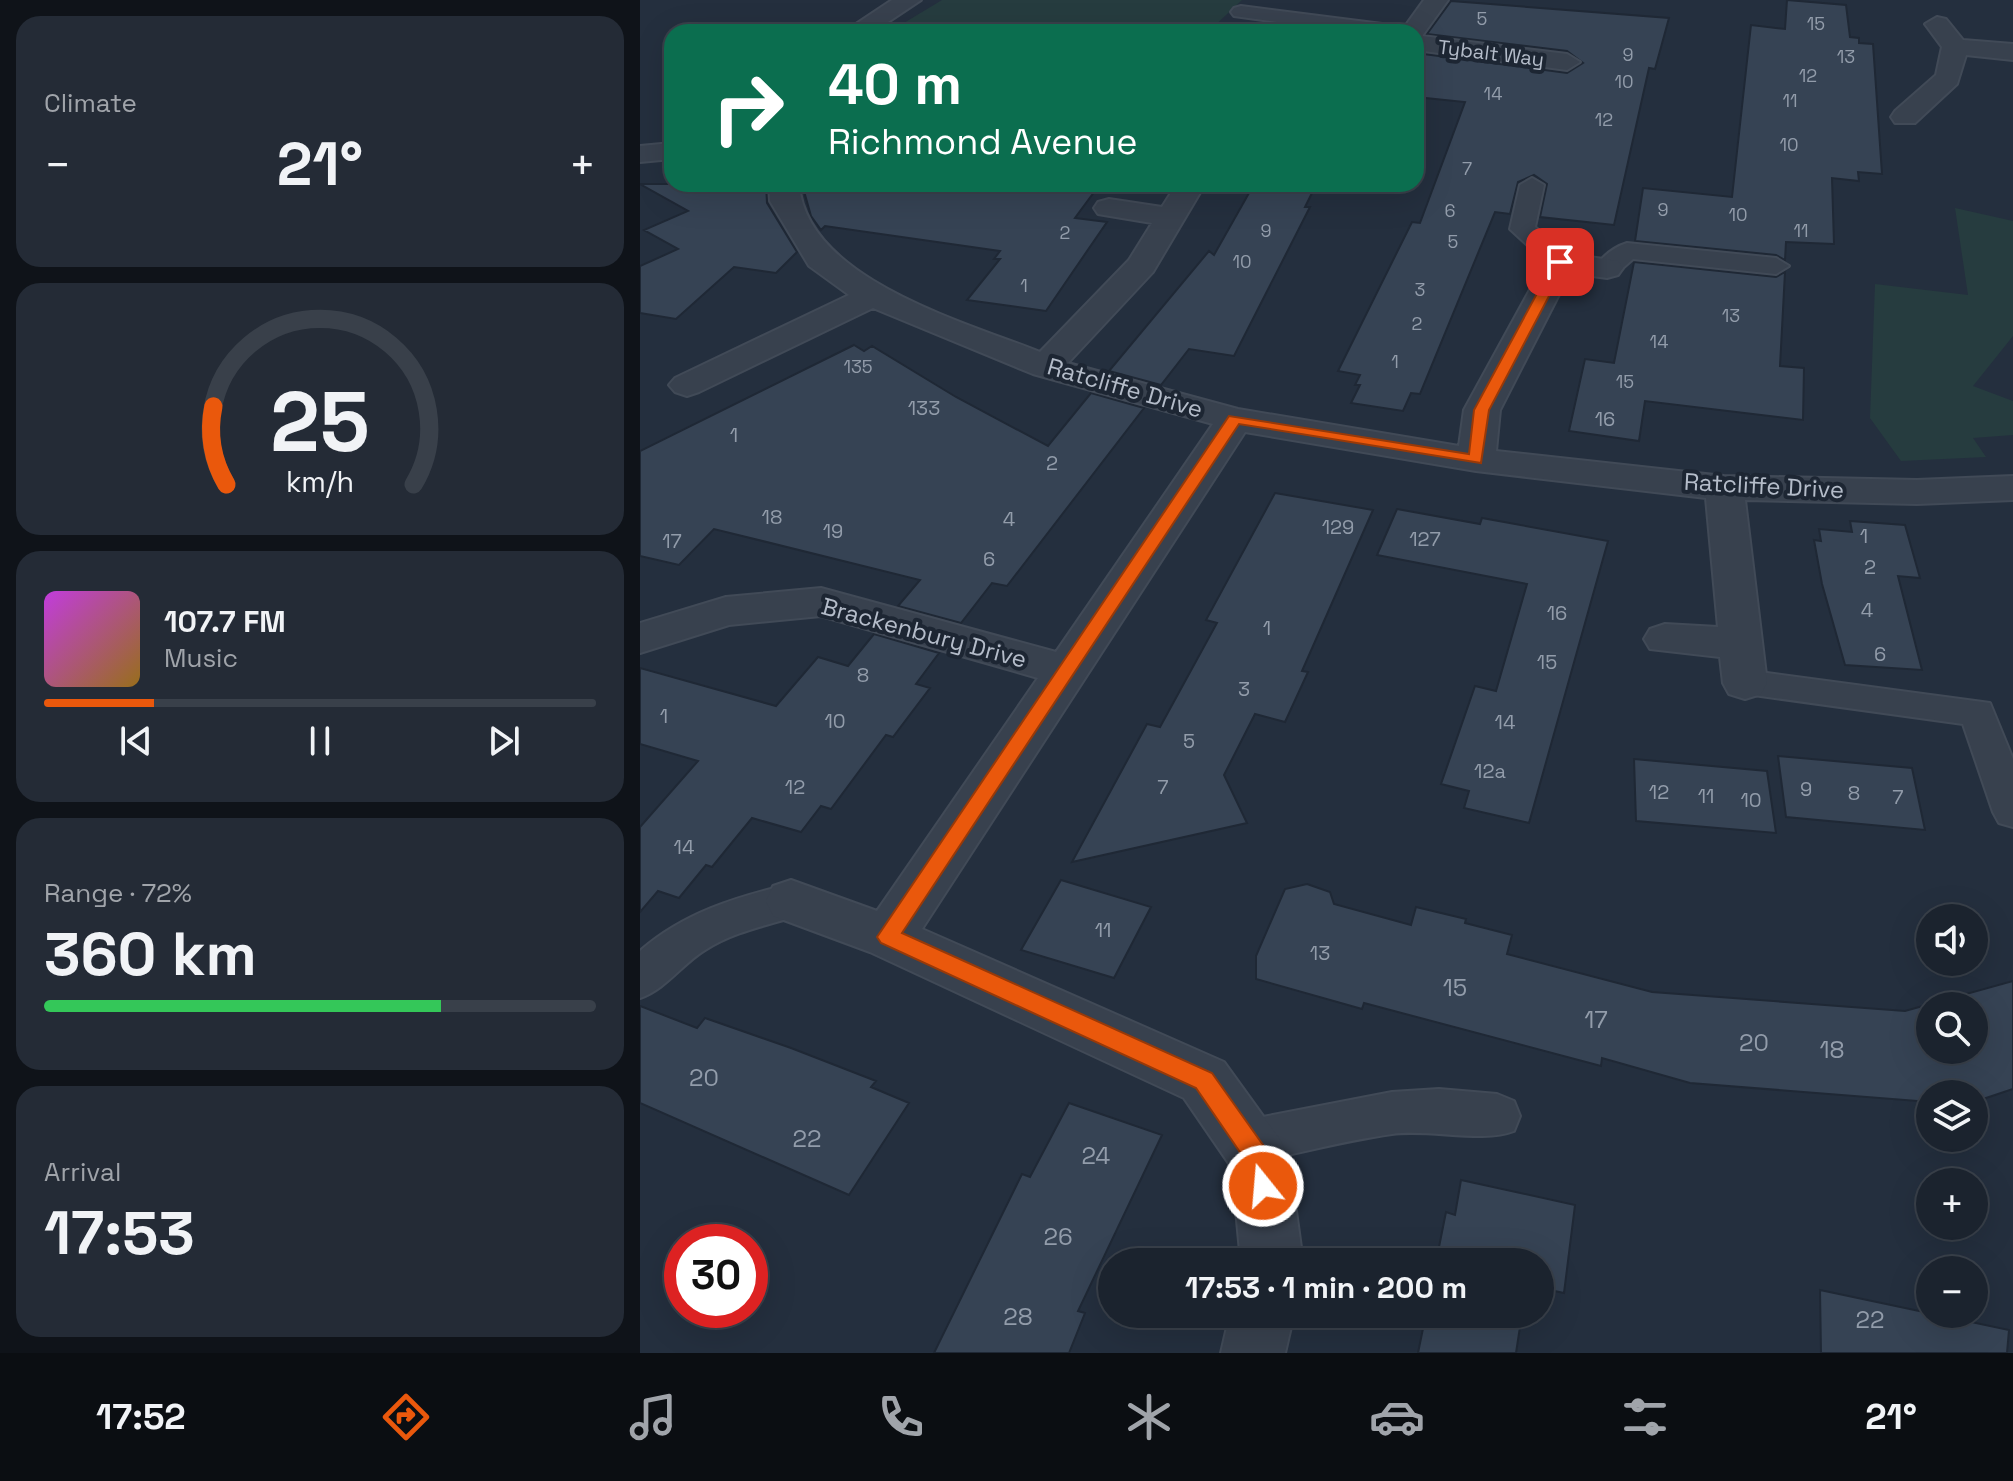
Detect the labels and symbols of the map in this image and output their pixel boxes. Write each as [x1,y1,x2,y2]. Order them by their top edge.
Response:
house number: 5 [1477,7,1487,30]
house number: 15 [1807,12,1825,35]
street label: Tybalt Way [1436,34,1546,72]
house number: 9 [1622,43,1634,66]
house number: 13 [1837,45,1855,68]
house number: 12 [1799,64,1817,87]
house number: 10 [1614,70,1634,93]
house number: 14 [1484,82,1502,105]
house number: 11 [1782,89,1798,112]
house number: 12 [1595,108,1613,131]
house number: 10 [1779,133,1799,156]
house number: 7 [1462,157,1472,180]
house number: 9 [1657,198,1669,221]
house number: 6 [1444,199,1456,222]
house number: 10 [1728,203,1748,226]
house number: 9 [1260,219,1272,242]
house number: 11 [1793,219,1809,242]
house number: 2 [1060,221,1070,244]
pin [1526,228,1594,296]
house number: 5 [1448,230,1458,253]
house number: 10 [1232,250,1252,273]
house number: 1 [1020,274,1028,297]
house number: 3 [1415,278,1425,301]
house number: 13 [1722,304,1740,327]
house number: 2 [1412,312,1422,335]
house number: 14 [1650,330,1668,353]
street label: Ratcliffe Drive [1044,350,1207,425]
house number: 1 [1391,350,1399,373]
house number: 135 [843,355,873,378]
house number: 15 [1616,370,1634,393]
house number: 133 [908,395,940,421]
house number: 16 [1595,406,1615,432]
house number: 1 [730,422,738,448]
house number: 2 [1046,450,1058,476]
street label: Ratcliffe Drive [1683,466,1845,505]
house number: 18 [762,504,782,530]
house number: 4 [1003,506,1015,532]
house number: 129 [1322,514,1354,540]
house number: 19 [823,518,843,544]
house number: 1 [1860,523,1868,549]
house number: 127 [1409,526,1441,552]
house number: 17 [662,528,682,554]
house number: 6 [983,546,995,572]
house number: 2 [1864,554,1876,580]
street label: Brackenbury Drive [818,590,1030,675]
house number: 4 [1861,597,1873,623]
house number: 16 [1547,600,1567,626]
house number: 1 [1263,615,1271,641]
house number: 6 [1874,641,1886,667]
house number: 15 [1537,649,1557,675]
house number: 8 [857,662,869,688]
house number: 3 [1238,676,1250,702]
house number: 1 [660,703,668,729]
house number: 10 [824,708,846,734]
house number: 14 [1495,709,1515,735]
house number: 5 [1183,728,1195,754]
house number: 12a [1474,758,1506,784]
house number: 12 [785,774,805,800]
house number: 7 [1157,774,1169,800]
house number: 9 [1800,776,1812,802]
house number: 12 [1649,779,1669,805]
house number: 8 [1848,780,1860,806]
house number: 11 [1698,783,1714,809]
house number: 7 [1892,784,1904,810]
house number: 10 [1740,787,1762,813]
house number: 14 [674,834,694,860]
house number: 11 [1095,917,1111,943]
house number: 13 [1310,940,1330,966]
house number: 15 [1443,972,1467,1003]
house number: 17 [1584,1004,1608,1035]
house number: 20 [1739,1027,1769,1058]
house number: 18 [1820,1034,1844,1065]
house number: 20 [689,1062,719,1093]
house number: 22 [793,1123,821,1154]
house number: 24 [1082,1140,1110,1171]
position arrow [1221,1144,1305,1228]
house number: 26 [1043,1221,1073,1252]
speed limit sign: 30 [664,1224,768,1328]
house number: 28 [1003,1301,1033,1332]
house number: 22 [1856,1304,1884,1335]

